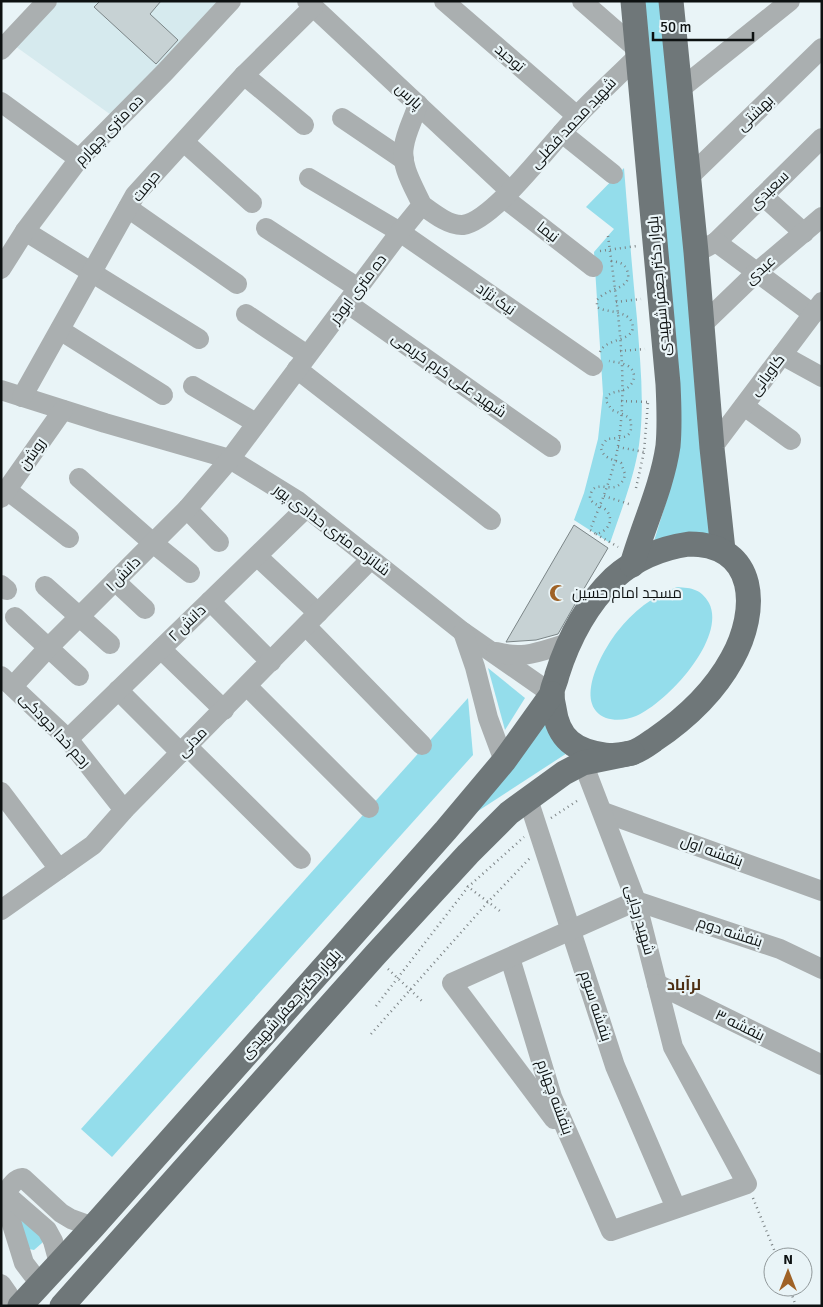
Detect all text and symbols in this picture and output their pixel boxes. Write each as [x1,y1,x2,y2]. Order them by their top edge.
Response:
scale bar [653,10,753,42]
text: 50 m [660,18,691,36]
street label: توحید [491,40,529,76]
street label: شهید محمد فضلی [526,74,621,173]
street label: پارس [391,79,426,114]
street label: ده متری چهارم [71,91,148,170]
street label: بهشتی [733,91,778,136]
street label: حرمت [128,167,164,205]
street label: سعیدی [746,167,793,214]
street label: بلوار دکتر جعفر شهیدی [644,215,675,357]
street label: نیما [533,218,563,246]
street label: ده متری ابوذر [325,251,391,329]
street label: عبدی [741,252,780,289]
street label: نیک نژاد [473,279,519,319]
street label: شهید علی کرم کریمی [388,329,510,422]
street label: کاویانی [745,351,789,400]
street label: روشن [15,435,50,474]
street label: شانزده متری حدادی پور [269,480,394,580]
street label: دانش ۱ [102,553,145,596]
mosque icon: مسجد امام حسین [548,583,568,603]
place label: مسجد امام حسین [572,584,682,603]
street label: دانش ۲ [164,601,210,646]
street label: رحم خدا جودکی [15,689,94,772]
street label: مدنی [173,723,211,761]
street label: بنفشه اول [678,831,746,871]
street label: شهید رجایی [620,883,659,957]
street label: بنفشه دوم [695,913,765,952]
street label: بلوار دکتر جعفر شهیدی [237,946,346,1063]
street label: بنفشه سوم [575,968,616,1044]
district label: لرآباد [667,975,701,995]
street label: بنفشه ۳ [712,1005,768,1045]
street label: بنفشه چهارم [532,1057,577,1137]
north arrow [763,1247,813,1297]
text: N [783,1251,793,1268]

